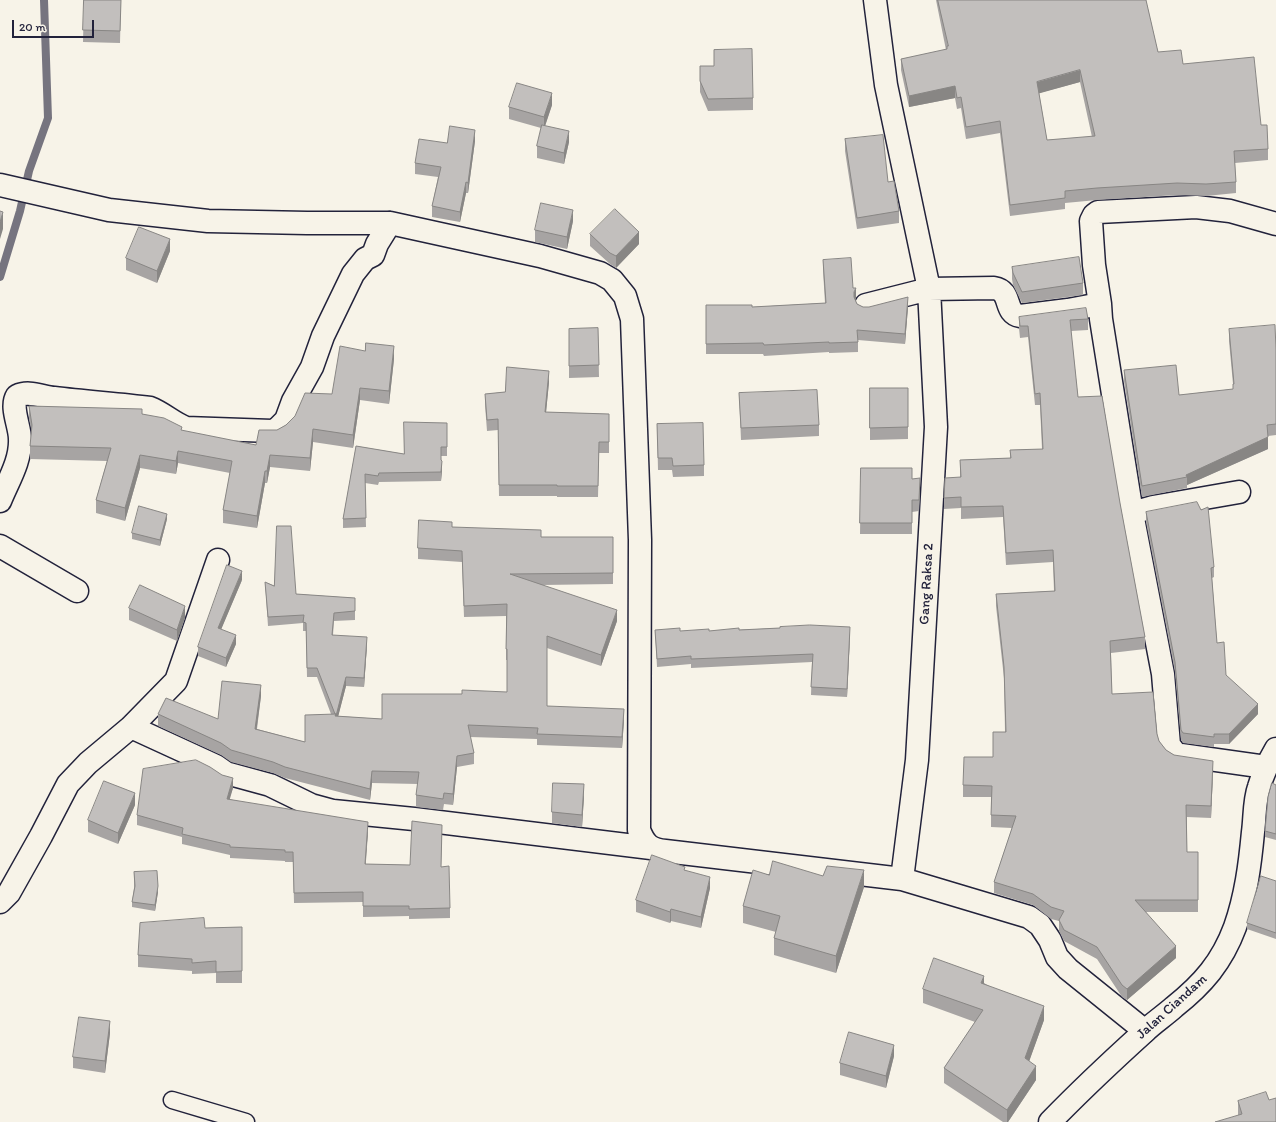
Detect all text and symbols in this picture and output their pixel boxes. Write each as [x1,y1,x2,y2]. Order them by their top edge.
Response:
scale bar [14,12,96,38]
text: 20 m [19,20,46,34]
street label: Gang Raksa 2 [916,543,938,625]
street label: Jalan Ciandam [1133,971,1211,1043]

